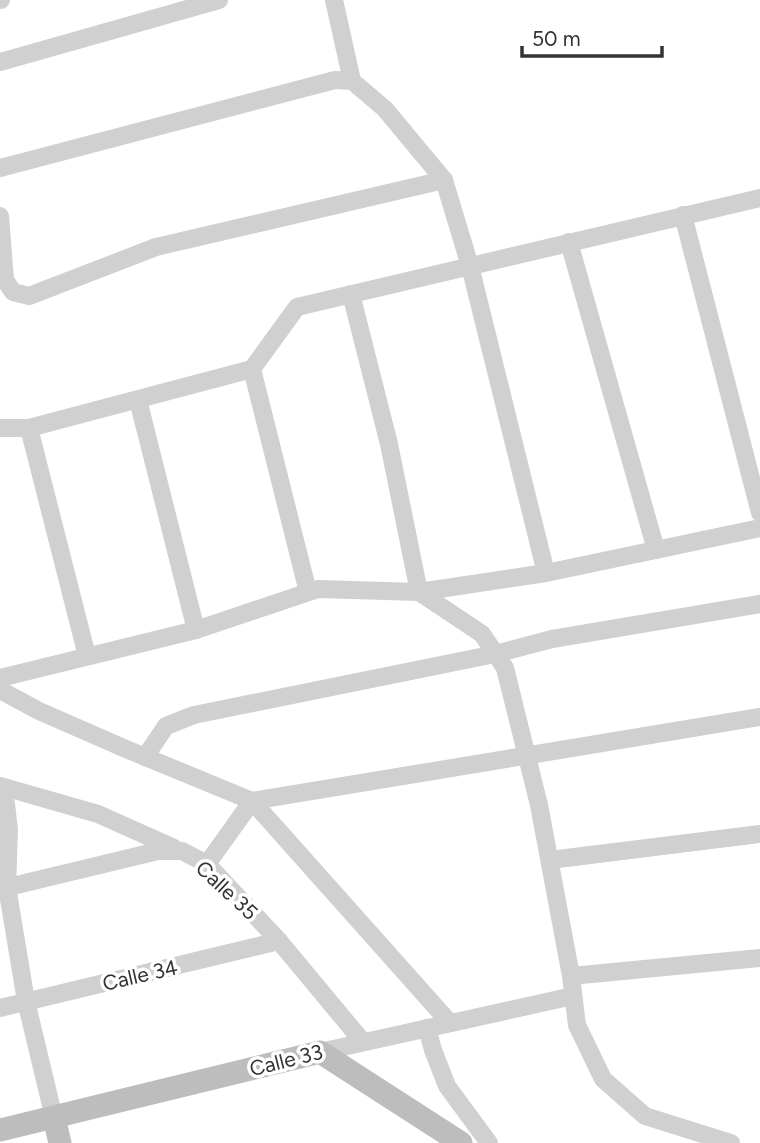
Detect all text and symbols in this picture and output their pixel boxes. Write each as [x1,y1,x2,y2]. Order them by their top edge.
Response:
scale bar [522,14,662,58]
text: 50 m [532,26,581,51]
street label: Calle 35 [191,855,263,925]
street label: Calle 34 [100,954,180,996]
street label: Calle 33 [247,1039,325,1081]

